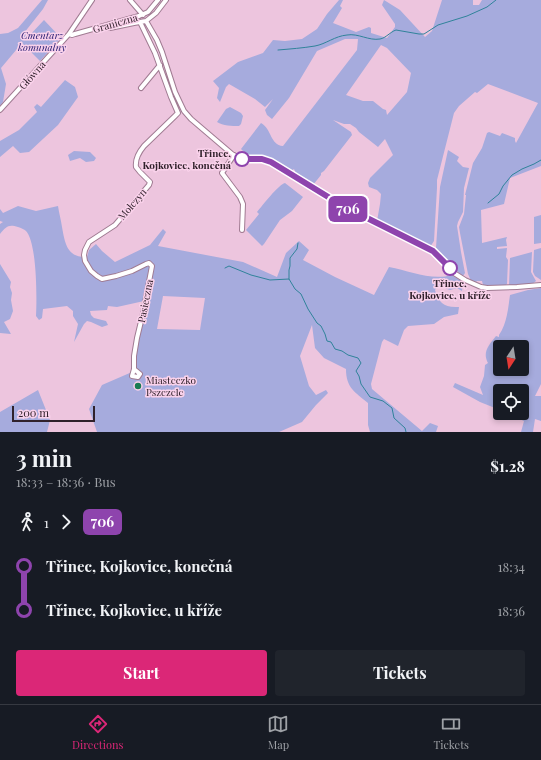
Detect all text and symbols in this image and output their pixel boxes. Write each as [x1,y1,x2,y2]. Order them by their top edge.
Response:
street label: Graniczna [91,10,139,36]
park label: Cmentarz komunalny [17,28,66,54]
street label: Główna [15,58,49,92]
place label: Třinec, Kojkovice, konečná [142,146,232,172]
marker: Třinec, Kojkovice, konečná [234,151,250,167]
street label: Mołczyn [114,185,150,223]
line badge: 706 [325,196,371,222]
text: 706 [336,199,360,218]
marker: Třinec, Kojkovice, u kříže [442,260,458,276]
place label: Třinec, Kojkovice, u kříže [409,276,491,302]
street label: Pasieczna [134,278,156,324]
north arrow [493,340,529,376]
map controls [493,340,529,420]
place label: Miasteczko Pszczele [146,373,197,399]
marker: Miasteczko Pszczele [133,381,143,391]
button: locate [493,384,529,420]
scale bar [12,404,95,423]
text: 200 m [18,405,49,420]
text: 3 min [16,443,72,473]
text: $1.28 [490,456,525,476]
text: 18:33 – 18:36 · Bus [16,473,116,490]
icon: walk [16,511,38,533]
icon: forward [55,511,77,533]
text: 706 [91,512,114,531]
text: 1 [44,514,49,531]
text: Třinec, Kojkovice, konečná [46,556,232,576]
text: 18:34 [498,558,525,575]
text: Třinec, Kojkovice, u kříže [46,600,222,620]
text: 18:36 [497,602,525,619]
button: Start [16,650,267,696]
button: Tickets [275,650,525,696]
tab: Directions [72,713,123,752]
tab: Map [267,713,289,752]
tab: Tickets [433,713,469,752]

